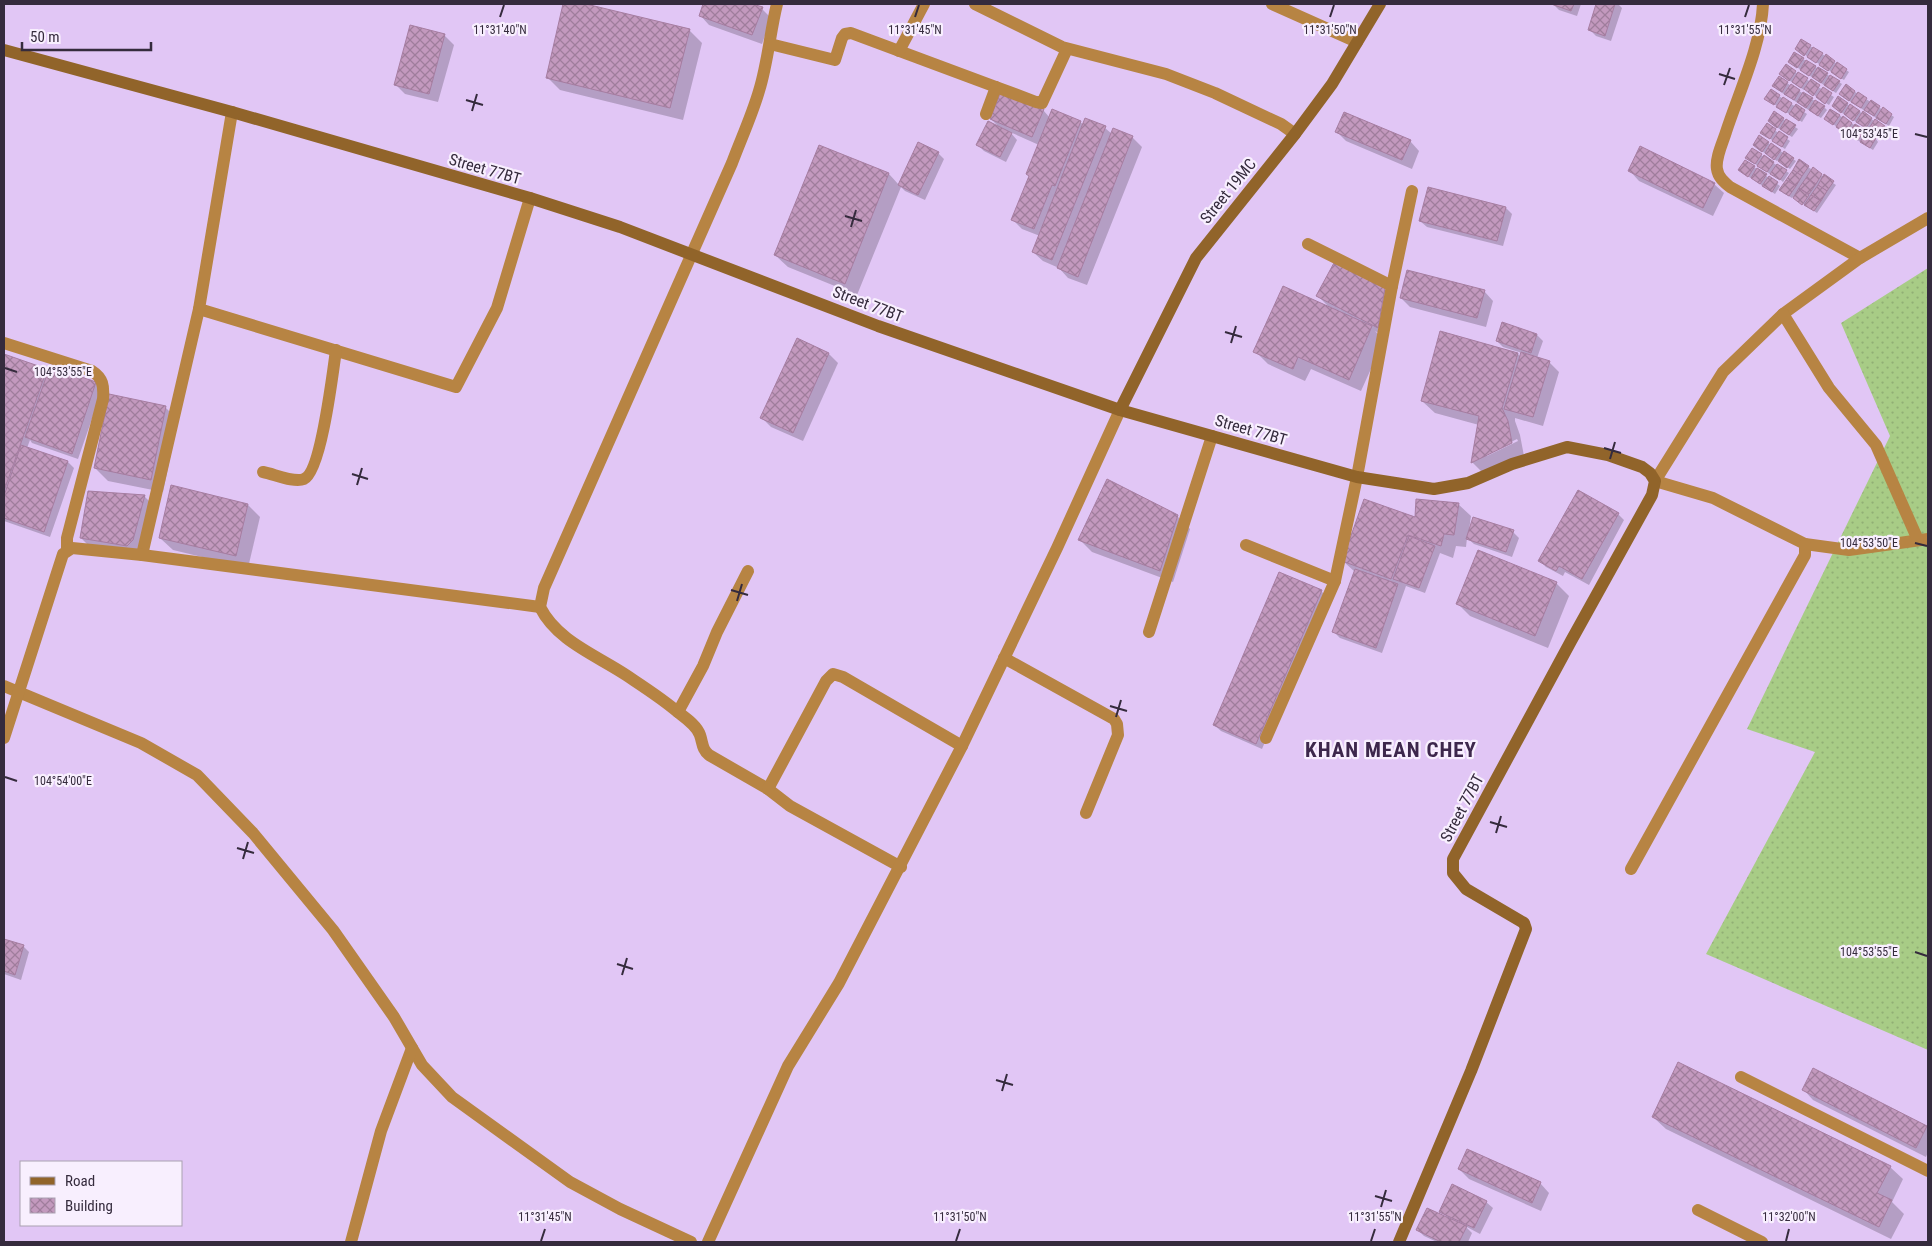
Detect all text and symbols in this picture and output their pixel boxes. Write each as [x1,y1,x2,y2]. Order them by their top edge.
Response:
scale bar [22,20,151,52]
text: 11°31'40"N [473,23,527,37]
text: 11°31'45"N [888,23,942,37]
text: 11°31'50"N [1303,23,1357,37]
text: 11°31'55"N [1718,23,1772,37]
text: 50 m [30,28,60,46]
text: 104°53'45"E [1840,127,1898,141]
street label: Street 77BT [447,150,523,188]
street label: Street 19MC [1196,155,1260,227]
street label: Street 77BT [830,282,906,326]
text: 104°53'55"E [34,365,92,379]
street label: Street 77BT [1213,411,1289,449]
text: 104°53'50"E [1840,536,1898,550]
district label: KHAN MEAN CHEY [1305,738,1477,762]
street label: Street 77BT [1436,771,1488,845]
text: 104°54'00"E [34,774,92,788]
text: 104°53'55"E [1840,945,1898,959]
legend [20,1161,182,1226]
text: Road [65,1172,95,1190]
text: Building [65,1197,113,1215]
text: 11°31'45"N [518,1210,572,1224]
text: 11°31'50"N [933,1210,987,1224]
text: 11°31'55"N [1348,1210,1402,1224]
text: 11°32'00"N [1762,1210,1816,1224]

